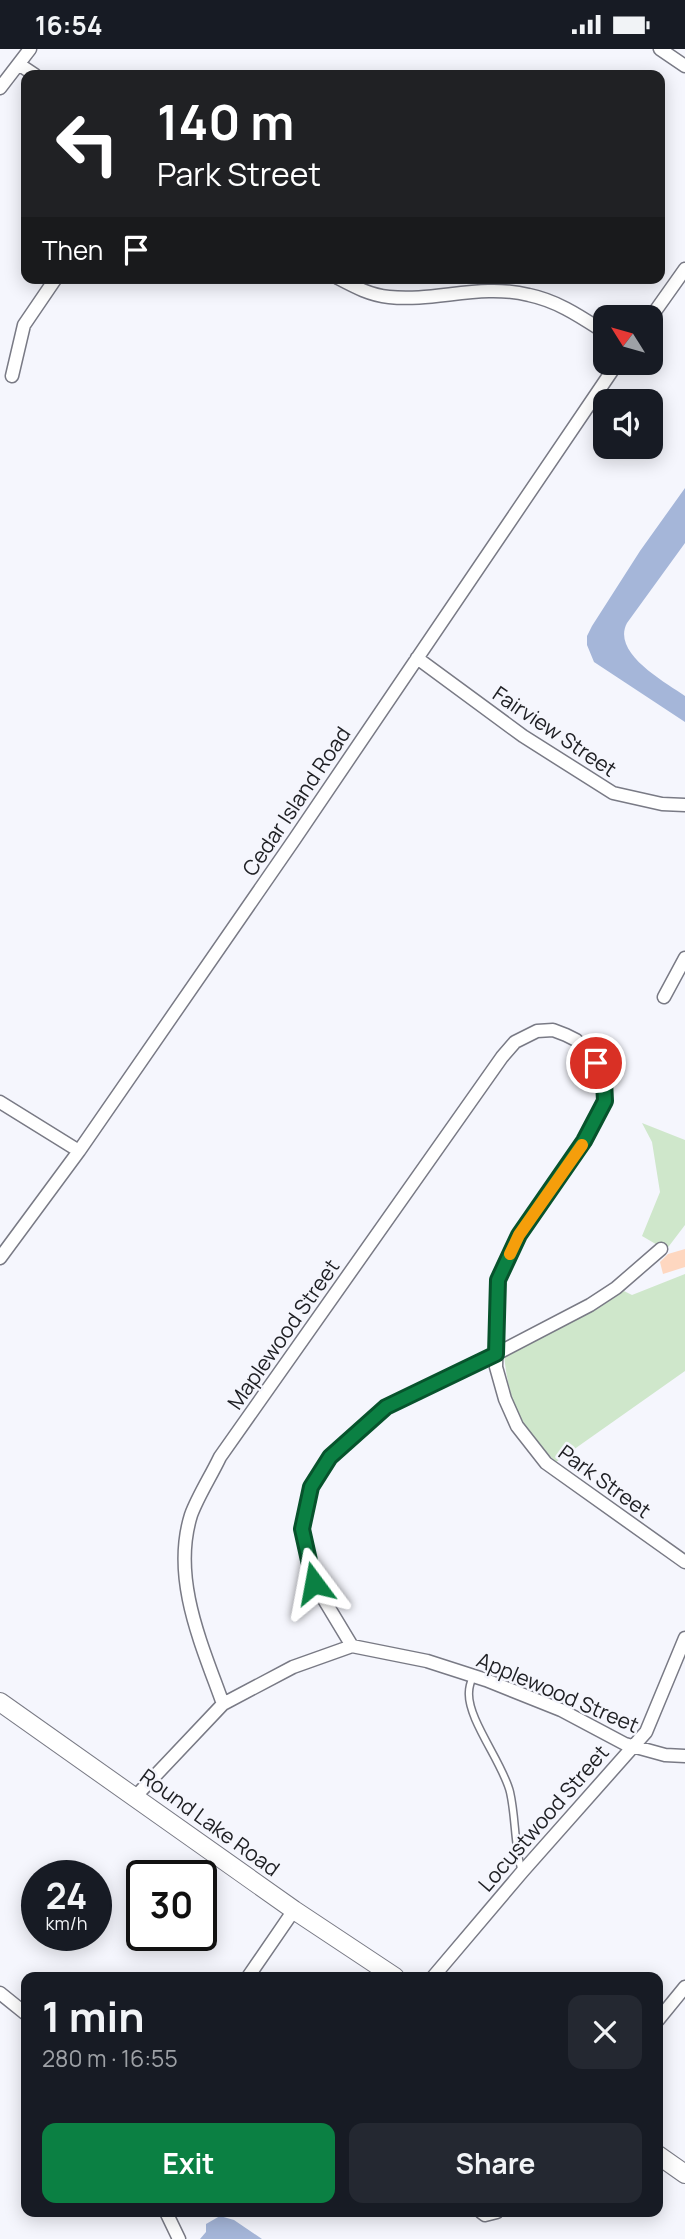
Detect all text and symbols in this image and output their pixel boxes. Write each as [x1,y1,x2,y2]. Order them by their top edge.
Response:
text: 16:54 [35,7,103,43]
text: 140 m [157,88,294,155]
icon: left [42,98,133,189]
text: Park Street [157,152,321,196]
icon: arrive [117,231,155,269]
text: Then [42,232,103,268]
north arrow [593,305,663,375]
map controls [593,305,663,459]
button: sound [593,389,663,459]
street label: Fairview Street [488,679,622,783]
street label: Cedar Island Road [236,721,356,881]
pin [566,1033,626,1093]
icon: arrive [577,1044,615,1082]
street label: Maplewood Street [221,1253,345,1415]
street label: Park Street [553,1438,657,1524]
position arrow [277,1546,351,1620]
street label: Applewood Street [473,1645,643,1739]
street label: Locustwood Street [472,1739,614,1897]
street label: Round Lake Road [135,1762,285,1882]
speed limit sign: 30 [126,1860,217,1951]
text: 24 [46,1872,87,1920]
text: km/h [46,1911,87,1935]
text: 1 min [42,1987,145,2045]
button: close [568,1995,642,2069]
text: 280 m · 16:55 [42,2042,178,2074]
button: Exit [42,2123,335,2203]
button: Share [349,2123,642,2203]

